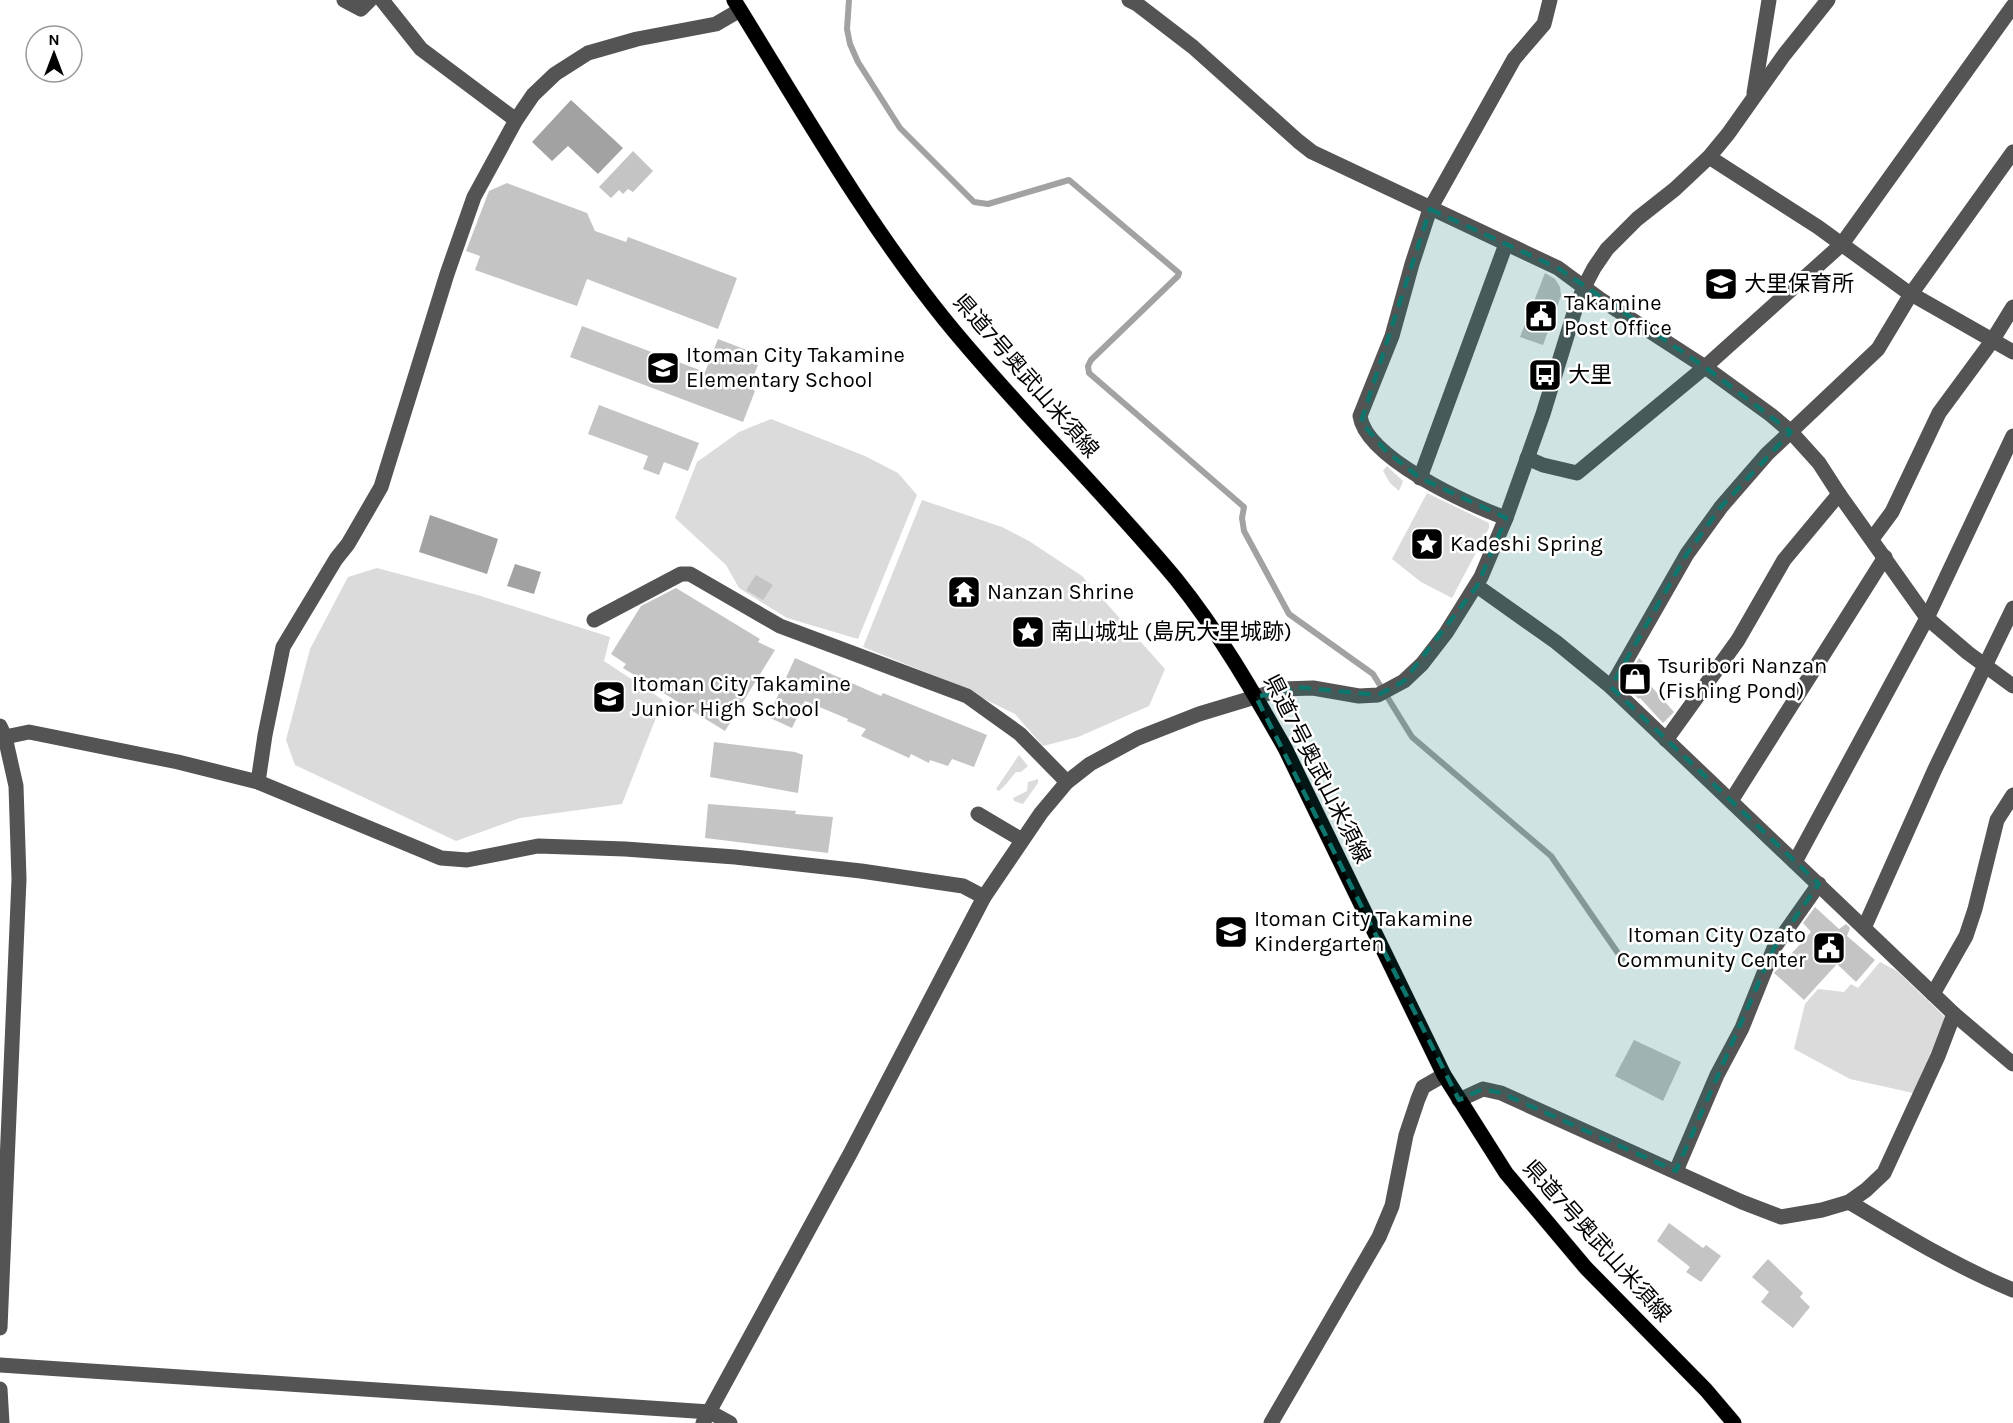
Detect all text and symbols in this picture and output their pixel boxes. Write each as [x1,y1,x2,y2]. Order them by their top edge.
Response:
north arrow [24,24,84,84]
text: N [48,30,60,49]
school or university icon: 大里保育所 [1703,266,1739,302]
place label: 大里保育所 [1744,271,1854,297]
street label: 県道7号奥武山米須線 [948,289,1104,463]
place label: Takamine Post Office [1564,290,1672,341]
public building icon: Takamine Post Office [1523,298,1559,334]
place label: Itoman City Takamine Elementary School [686,342,905,393]
school or university icon: Itoman City Takamine Elementary School [645,350,681,386]
bus stop icon: 大里 [1527,357,1563,393]
place label: 大里 [1568,362,1612,388]
place icon: Kadeshi Spring [1409,526,1445,562]
place label: Kadeshi Spring [1450,531,1603,557]
temple icon: Nanzan Shrine [946,574,982,610]
place label: Nanzan Shrine [987,579,1134,605]
place icon: 南山城址 (島尻大里城跡) [1010,614,1046,650]
place label: 南山城址 (島尻大里城跡) [1051,619,1292,645]
place label: Tsuribori Nanzan (Fishing Pond) [1658,653,1827,704]
shop icon: Tsuribori Nanzan (Fishing Pond) [1617,661,1653,697]
street label: 県道7号奥武山米須線 [1258,670,1376,868]
place label: Itoman City Takamine Junior High School [632,671,851,722]
school or university icon: Itoman City Takamine Junior High School [591,679,627,715]
place label: Itoman City Takamine Kindergarten [1254,906,1473,957]
school or university icon: Itoman City Takamine Kindergarten [1213,914,1249,950]
place label: Itoman City Ozato Community Center [1617,922,1806,973]
public building icon: Itoman City Ozato Community Center [1811,930,1847,966]
street label: 県道7号奥武山米須線 [1518,1155,1676,1327]

